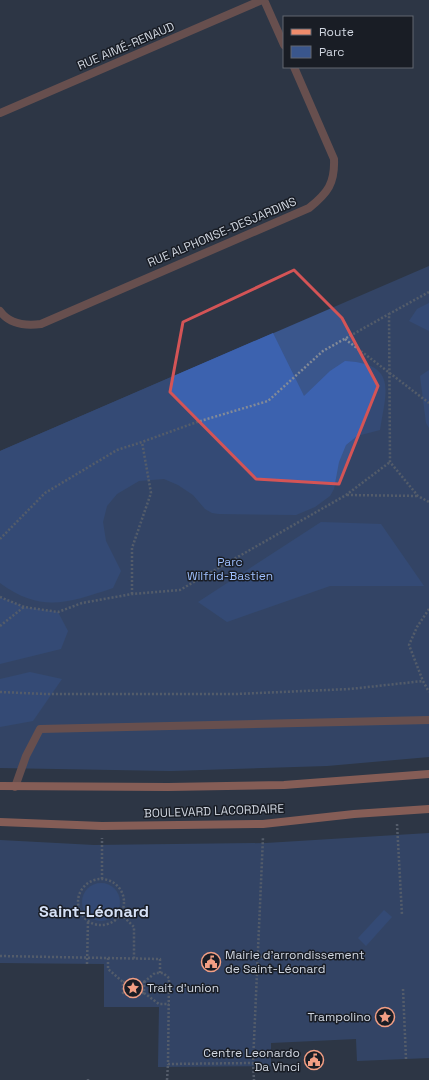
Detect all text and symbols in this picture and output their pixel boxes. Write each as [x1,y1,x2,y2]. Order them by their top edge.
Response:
legend [283,16,413,68]
street label: RUE AIMÉ-RENAUD [75,18,177,74]
text: Route [319,24,354,40]
text: Parc [319,44,344,60]
street label: RUE ALPHONSE-DESJARDINS [145,193,299,271]
park label: Parc Wilfrid-Bastien [187,554,273,584]
street label: BOULEVARD LACORDAIRE [144,801,285,821]
district label: Saint-Léonard [39,901,149,922]
place label: Mairie d'arrondissement de Saint-Léonard [225,947,364,977]
public building icon: Mairie d'arrondissement de Saint-Léonard [200,951,222,973]
place icon: Trait d'union [122,977,144,999]
place label: Trait d'union [147,980,219,996]
place icon: Trampolino [374,1006,396,1028]
place label: Trampolino [308,1009,371,1025]
place label: Centre Leonardo Da Vinci [203,1045,300,1075]
public building icon: Centre Leonardo Da Vinci [303,1049,325,1071]

